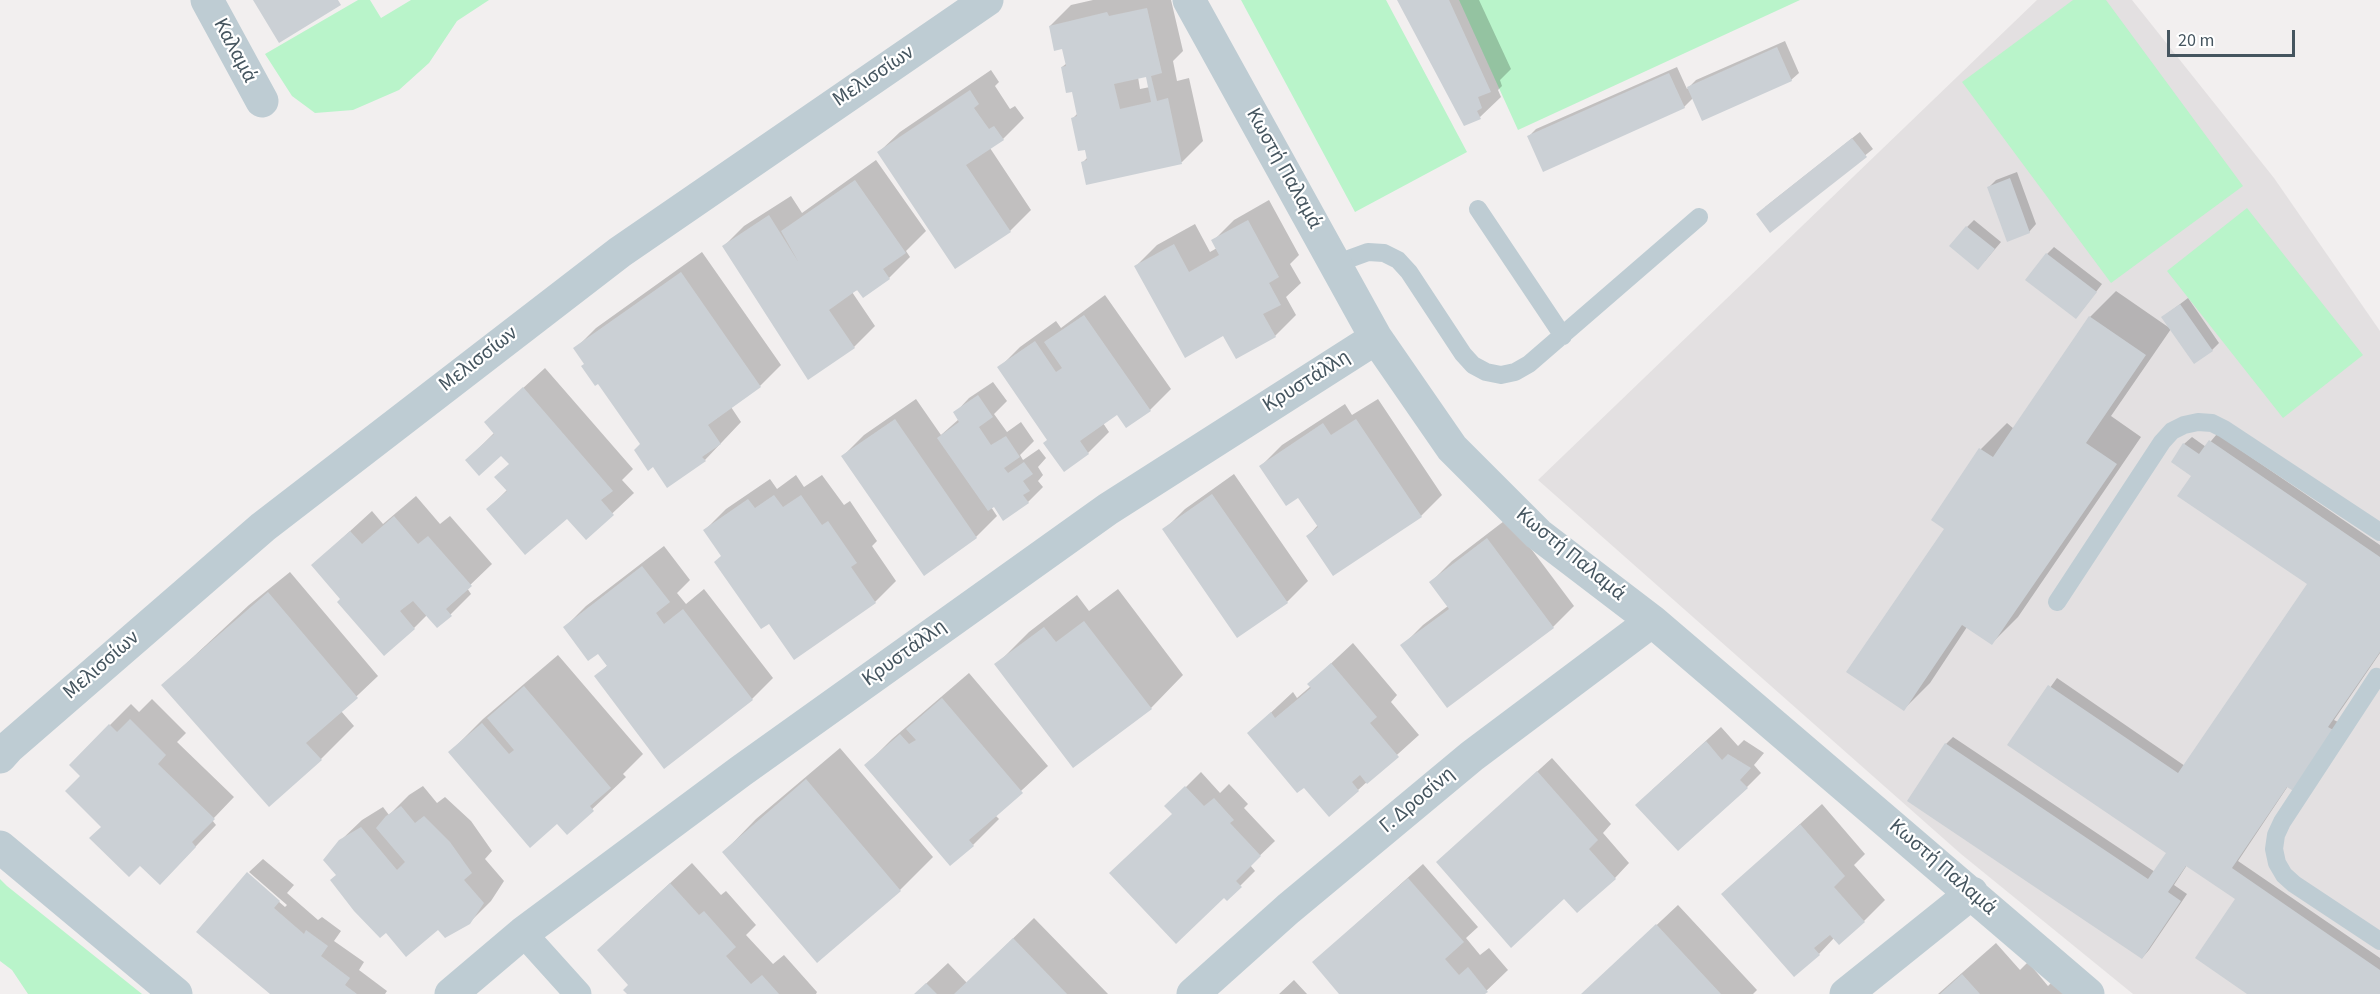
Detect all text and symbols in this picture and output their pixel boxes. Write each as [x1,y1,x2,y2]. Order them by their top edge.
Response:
street label: Καλαμά [207,15,261,87]
scale bar [2170,18,2298,56]
text: 20 m [2178,28,2214,53]
street label: Μελισσίων [829,41,919,113]
street label: Κωστή Παλαμά [1239,104,1327,234]
street label: Μελισσίων [435,322,523,398]
street label: Κρυστάλλη [1259,345,1355,419]
street label: Κωστή Παλαμά [1510,503,1630,607]
street label: Κρυστάλλη [858,615,952,693]
street label: Μελισσίων [59,626,145,706]
street label: Γ. Δροσίνη [1375,762,1461,840]
street label: Κωστή Παλαμά [1883,814,2001,922]

